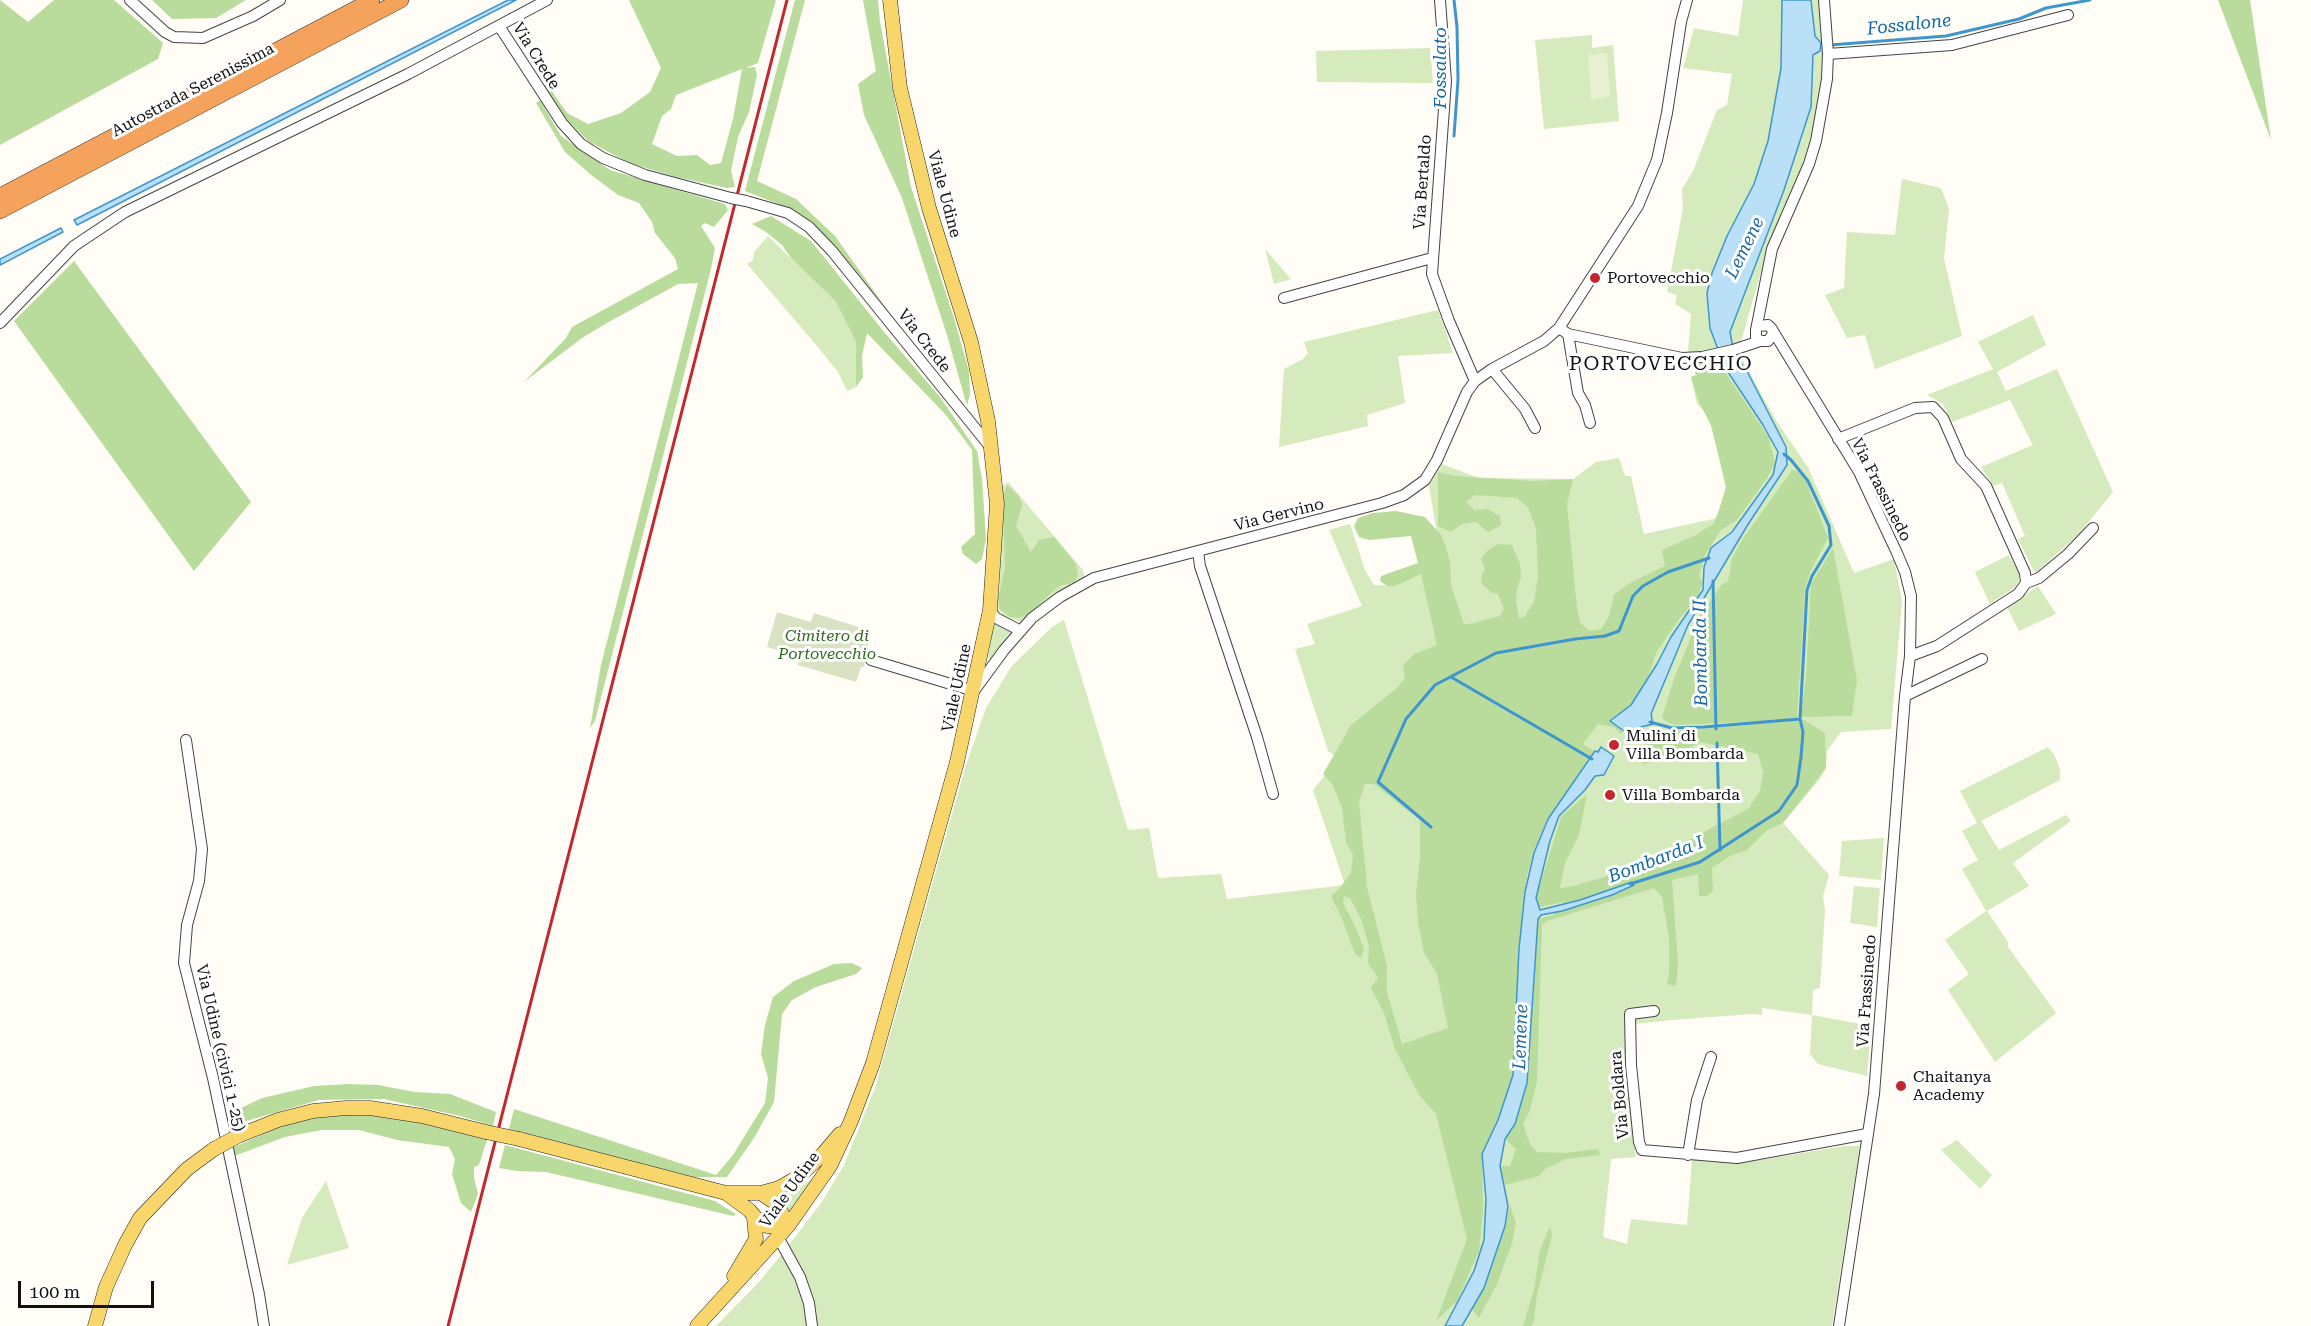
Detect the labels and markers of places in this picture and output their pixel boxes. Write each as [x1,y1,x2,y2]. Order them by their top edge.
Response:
place label: Portovecchio [1607,268,1710,288]
marker: Portovecchio [1588,271,1602,285]
place label: Mulini di Villa Bombarda [1626,726,1744,764]
marker: Mulini di Villa Bombarda [1607,738,1621,752]
place label: Villa Bombarda [1622,785,1740,805]
marker: Villa Bombarda [1603,788,1617,802]
place label: Chaitanya Academy [1913,1067,1991,1105]
marker: Chaitanya Academy [1894,1079,1908,1093]

